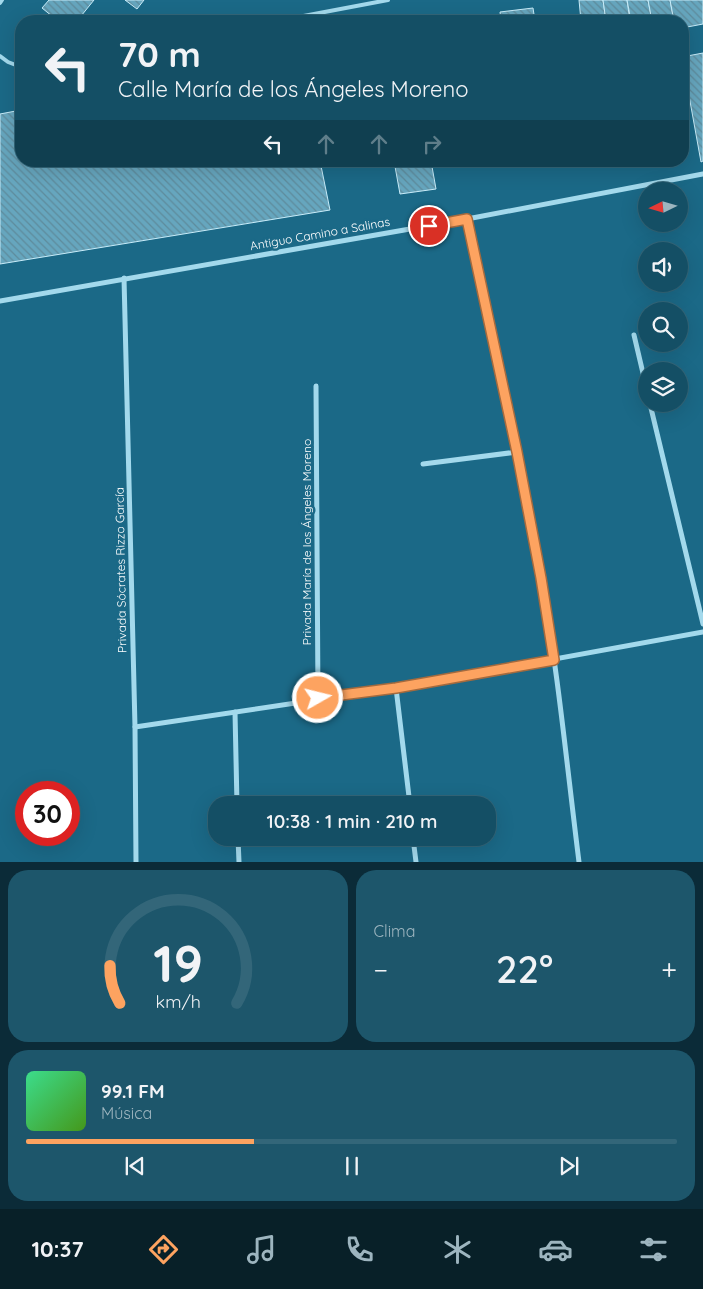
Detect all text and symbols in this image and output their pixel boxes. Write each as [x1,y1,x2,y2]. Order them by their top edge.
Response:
text: 70 m [118,32,201,76]
icon: left [35,35,100,100]
text: Calle María de los Ángeles Moreno [118,75,468,103]
icon: left [259,130,287,158]
icon: ahead [312,130,340,158]
icon: ahead [365,130,393,158]
icon: right [418,130,446,158]
north arrow [638,182,688,232]
map controls [638,182,688,412]
pin [408,205,450,247]
icon: arrive [415,212,443,240]
street label: Antiguo Camino a Salinas [249,214,391,253]
button: sound [638,242,688,292]
button: search [638,302,688,352]
button: layers [638,362,688,412]
street label: Privada María de los Ángeles Moreno [299,439,314,645]
street label: Privada Sócrates Rizzo García [112,487,129,653]
position arrow [291,671,343,723]
speed limit sign: 30 [15,781,80,846]
text: 10:38 · 1 min · 210 m [266,809,438,833]
text: Clima [374,921,415,941]
text: 19 [153,930,203,995]
text: 22° [496,945,553,993]
text: − [374,952,388,987]
text: + [661,952,677,987]
text: km/h [155,990,200,1012]
text: 99.1 FM [101,1079,165,1103]
text: Música [101,1103,152,1123]
icon: previous [121,1152,149,1180]
icon: pause [338,1152,366,1180]
icon: next [555,1152,583,1180]
icon: directions [146,1232,181,1267]
icon: music [244,1232,279,1267]
icon: phone [342,1232,377,1267]
icon: climate [440,1232,475,1267]
icon: car [538,1232,573,1267]
icon: filters [636,1232,671,1267]
text: 10:37 [32,1235,83,1263]

